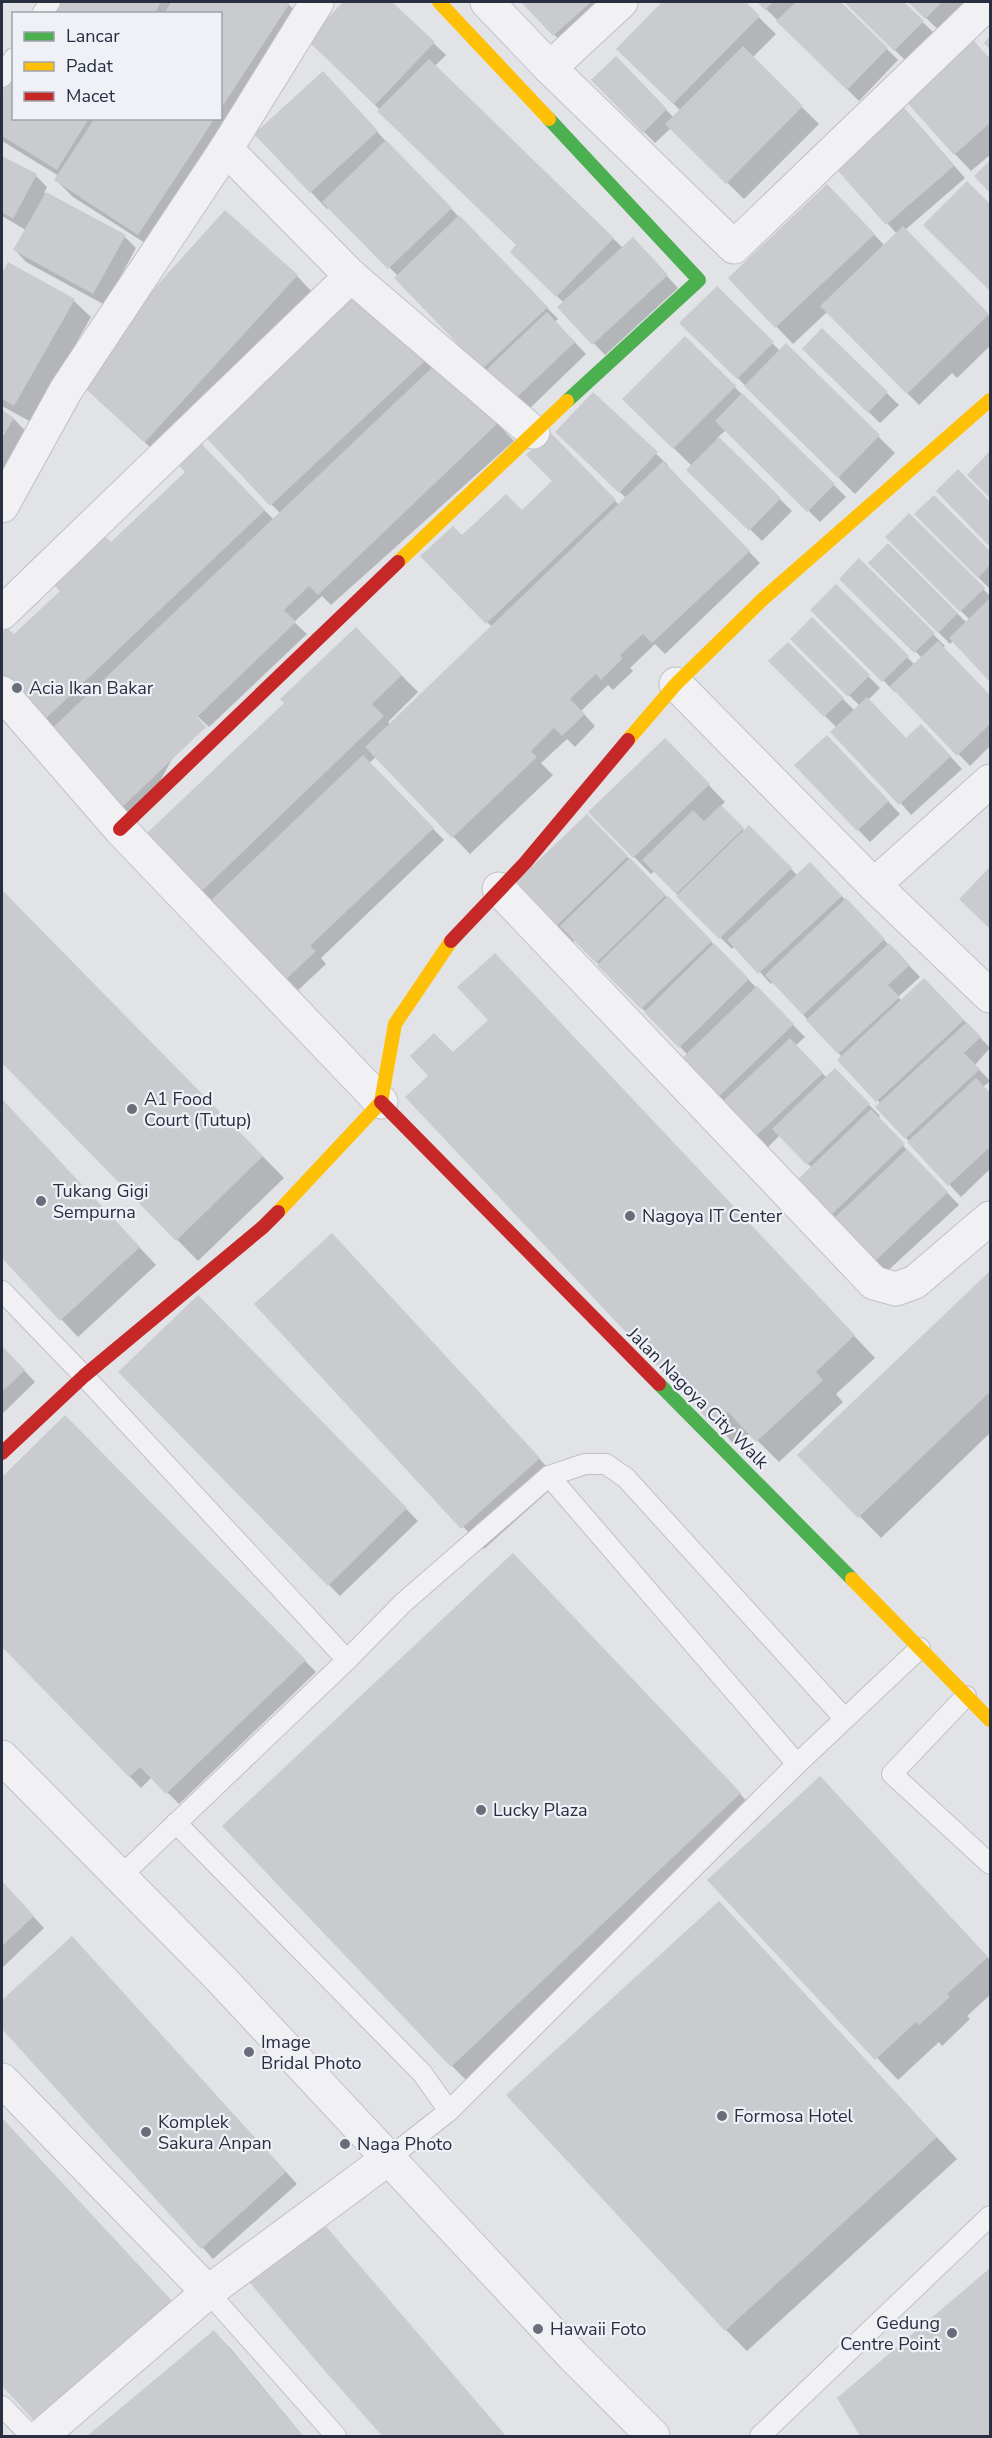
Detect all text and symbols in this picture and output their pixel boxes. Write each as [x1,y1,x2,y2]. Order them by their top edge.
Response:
legend [12,12,222,120]
text: Lancar [66,24,120,48]
text: Padat [66,54,114,78]
text: Macet [66,84,116,108]
place label: Acia Ikan Bakar [29,676,154,700]
marker: Acia Ikan Bakar [10,681,24,695]
place label: A1 Food Court (Tutup) [144,1087,252,1132]
marker: A1 Food Court (Tutup) [125,1102,139,1116]
place label: Tukang Gigi Sempurna [53,1179,148,1224]
marker: Tukang Gigi Sempurna [34,1194,48,1208]
place label: Nagoya IT Center [642,1204,783,1228]
marker: Nagoya IT Center [623,1209,637,1223]
street label: Jalan Nagoya City Walk [621,1321,775,1475]
place label: Lucky Plaza [493,1798,588,1822]
marker: Lucky Plaza [474,1803,488,1817]
place label: Image Bridal Photo [261,2030,362,2075]
marker: Image Bridal Photo [242,2045,256,2059]
place label: Formosa Hotel [734,2104,854,2128]
marker: Formosa Hotel [715,2109,729,2123]
place label: Komplek Sakura Anpan [158,2110,272,2155]
marker: Komplek Sakura Anpan [139,2125,153,2139]
place label: Naga Photo [357,2132,452,2156]
marker: Naga Photo [338,2137,352,2151]
place label: Gedung Centre Point [840,2311,941,2356]
place label: Hawaii Foto [550,2317,646,2341]
marker: Hawaii Foto [531,2322,545,2336]
marker: Gedung Centre Point [945,2326,959,2340]

